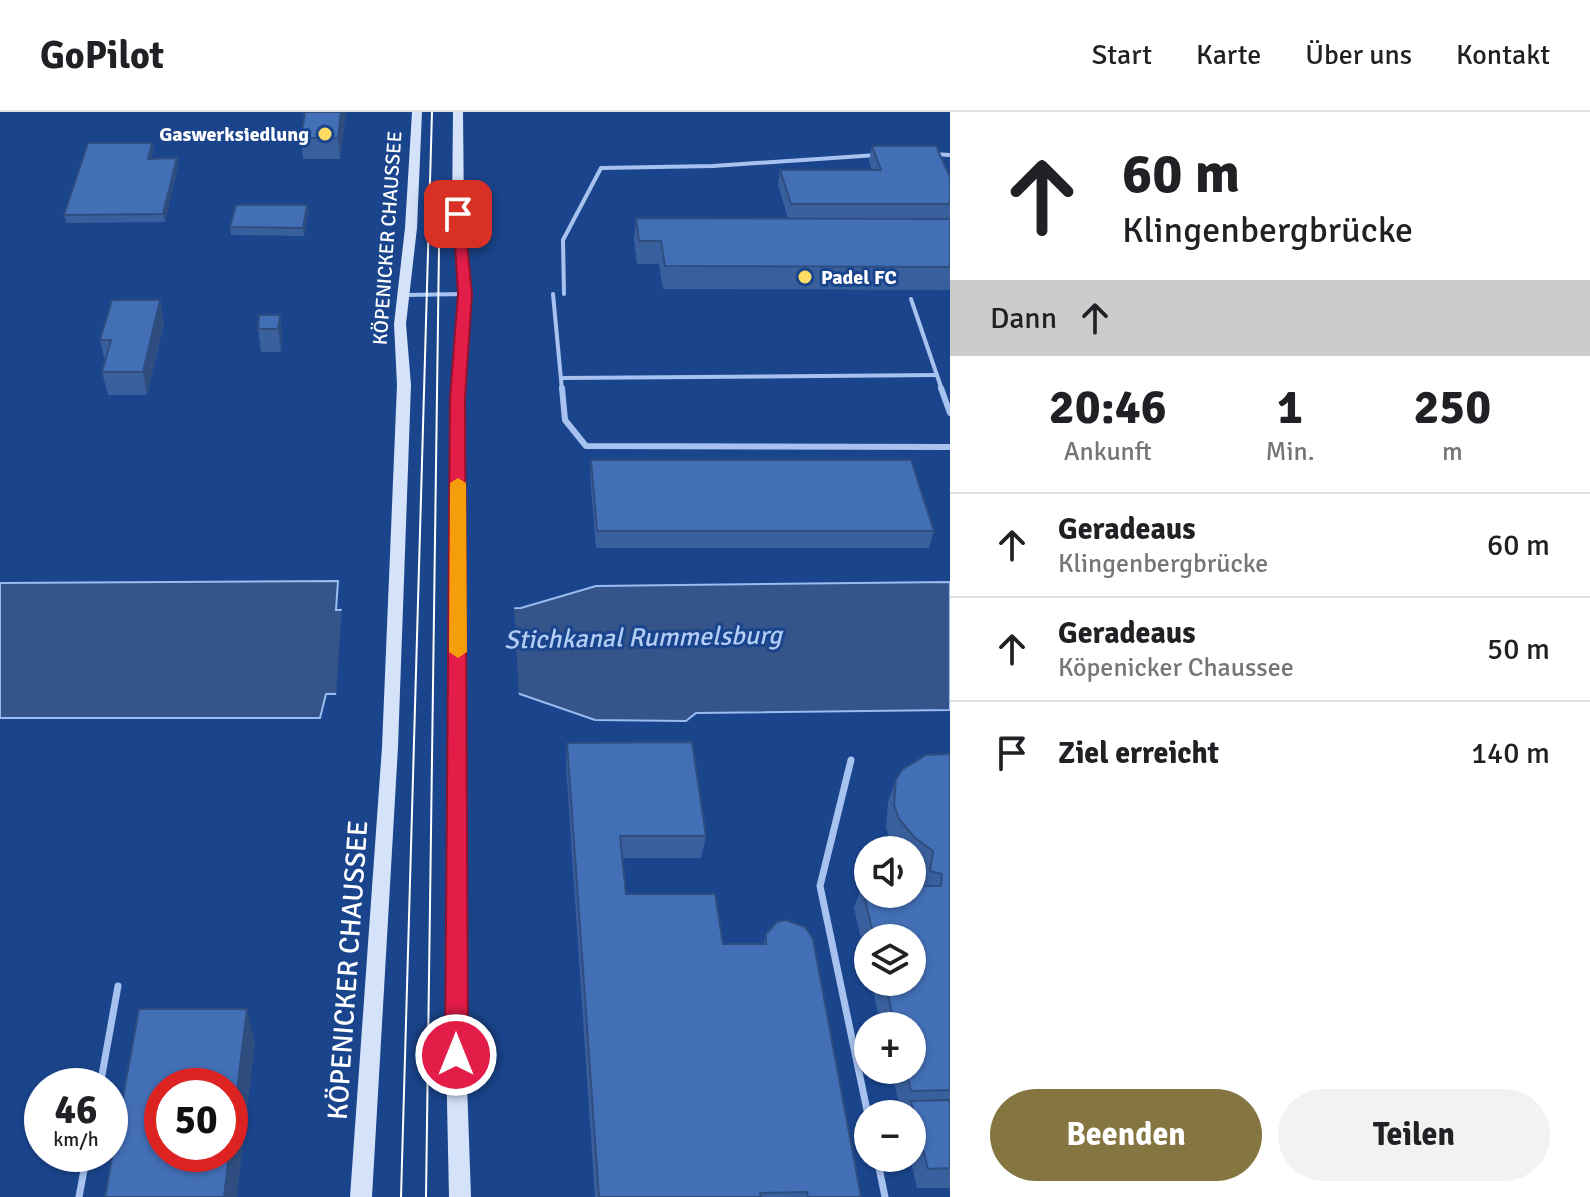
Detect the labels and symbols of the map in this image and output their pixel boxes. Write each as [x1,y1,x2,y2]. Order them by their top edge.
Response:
place label: Gaswerksiedlung [159,122,309,147]
marker: Gaswerksiedlung [316,125,334,143]
street label: KÖPENICKER CHAUSSEE [368,130,407,346]
pin [424,180,492,248]
place label: Padel FC [821,265,897,290]
marker: Padel FC [796,268,814,286]
water label: Stichkanal Rummelsburg [504,620,784,656]
street label: KÖPENICKER CHAUSSEE [321,819,375,1121]
position arrow [414,1013,498,1097]
speed limit sign: 50 [144,1068,248,1172]

